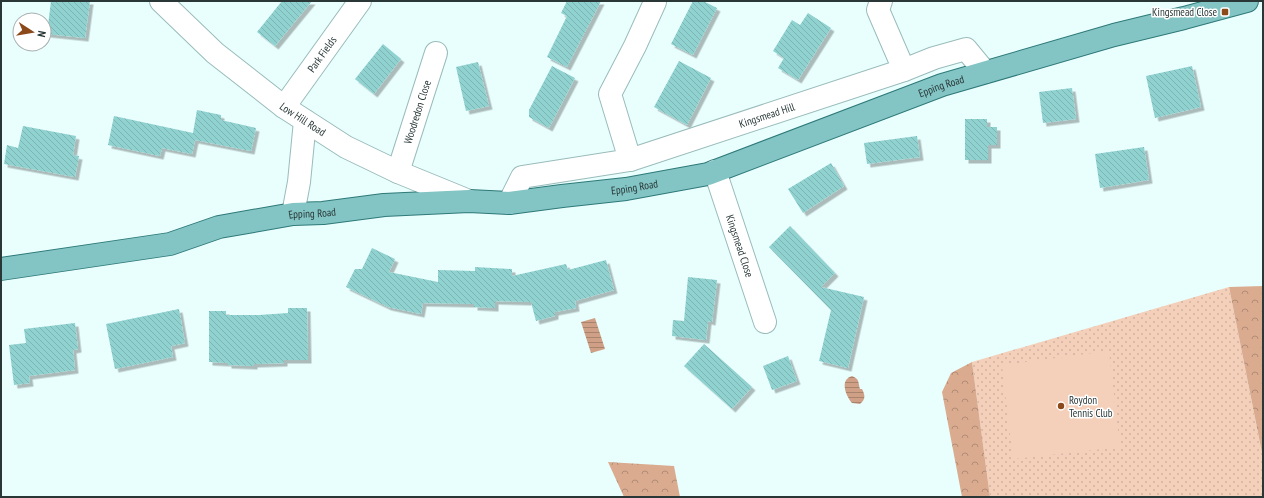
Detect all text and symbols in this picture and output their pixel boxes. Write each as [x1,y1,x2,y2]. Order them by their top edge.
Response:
place label: Kingsmead Close [1152,5,1217,19]
marker: Kingsmead Close [1220,7,1230,17]
north arrow [12,12,52,52]
text: N [34,30,49,38]
street label: Park Fields [304,33,340,75]
street label: Epping Road [916,72,966,100]
street label: Woodredon Close [400,78,434,146]
street label: Low Hill Road [277,99,329,139]
street label: Kingsmead Hill [737,99,797,131]
street label: Epping Road [610,176,659,198]
street label: Epping Road [287,204,337,222]
street label: Kingsmead Close [723,213,757,280]
place label: Roydon Tennis Club [1069,393,1113,420]
marker: Roydon Tennis Club [1056,401,1066,411]

